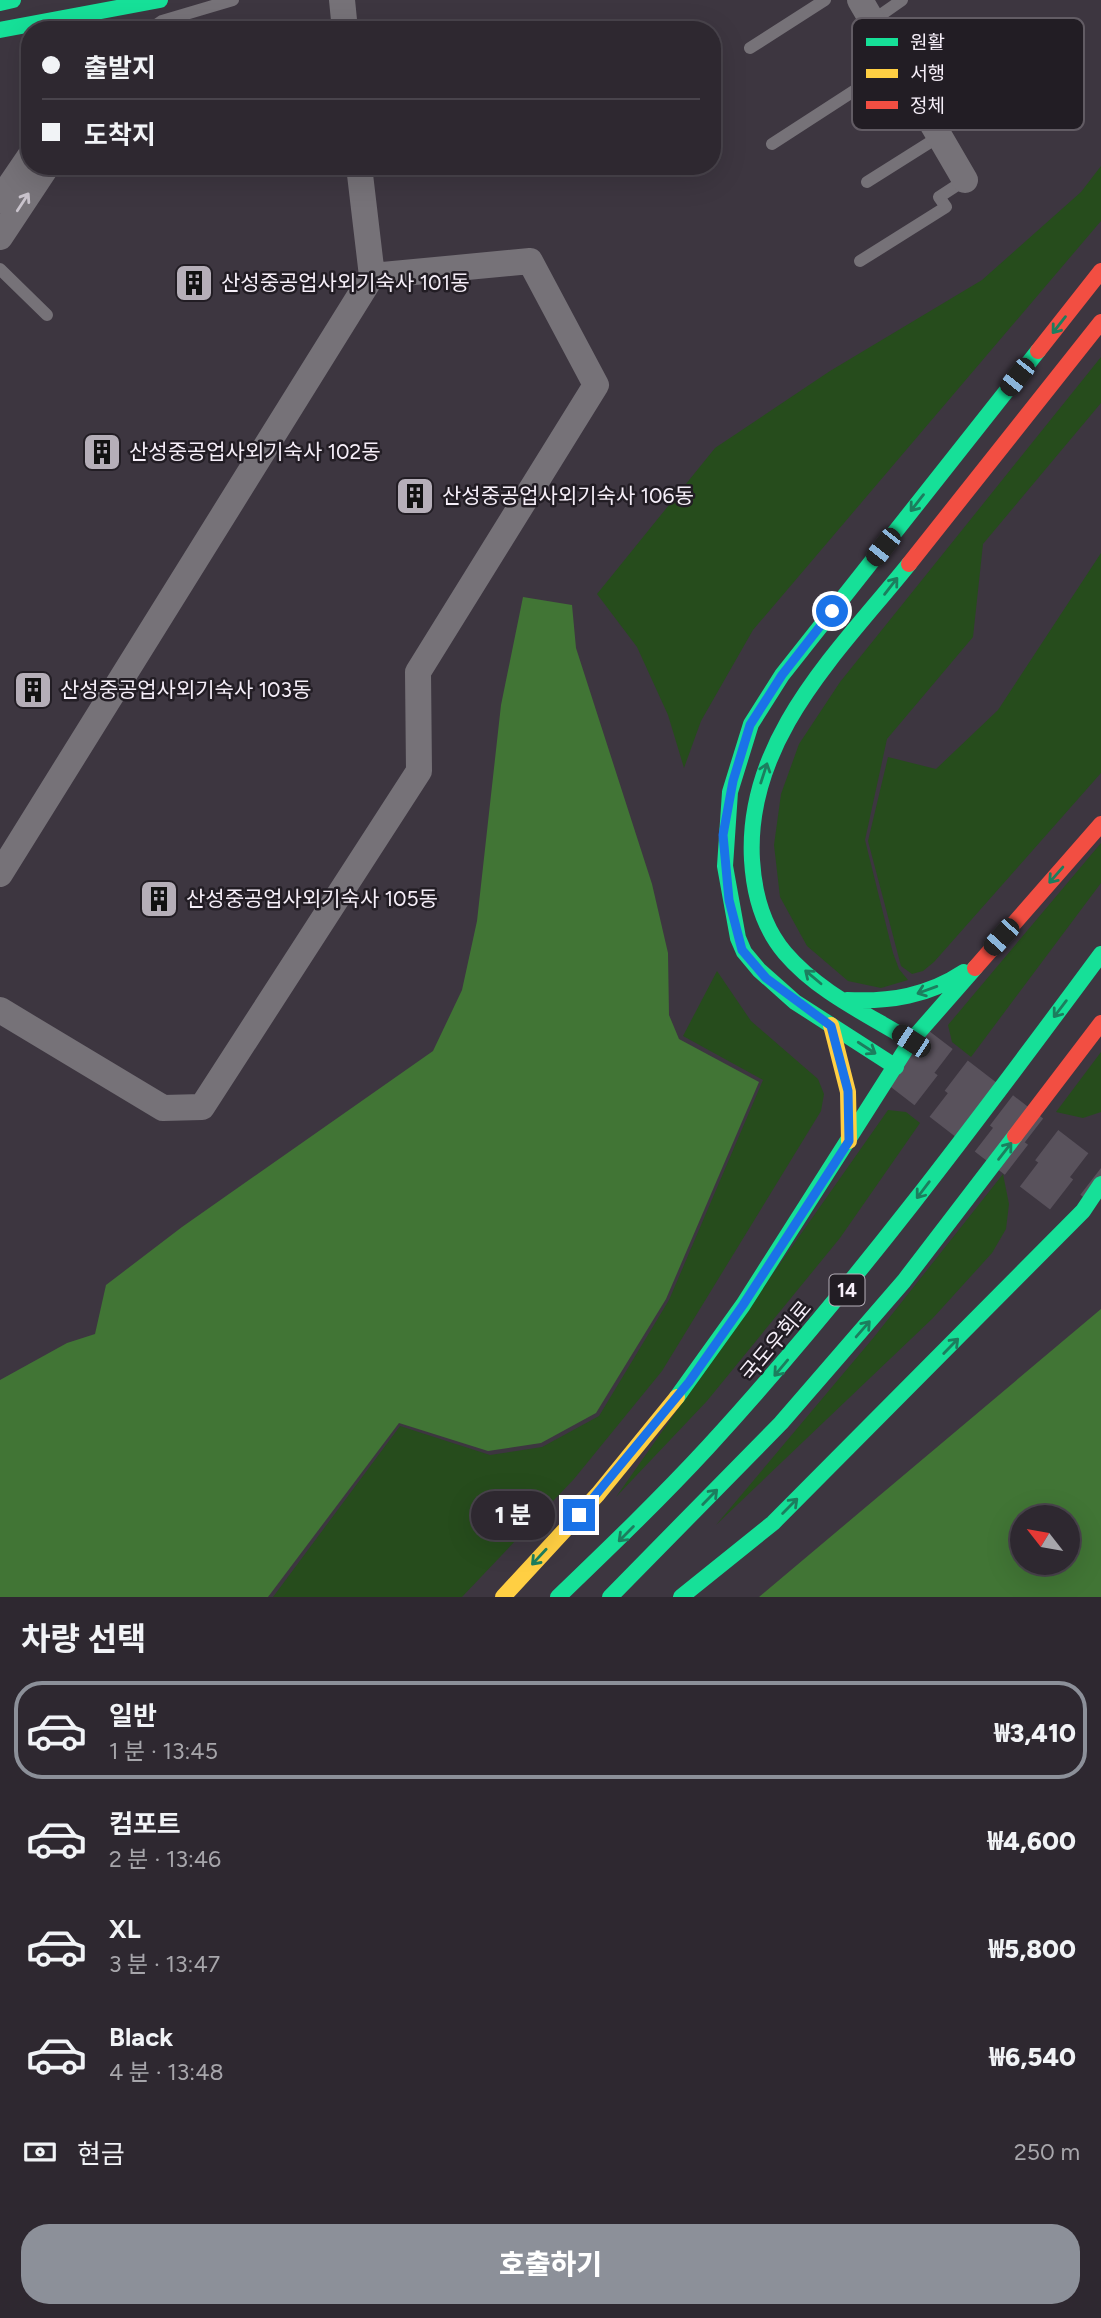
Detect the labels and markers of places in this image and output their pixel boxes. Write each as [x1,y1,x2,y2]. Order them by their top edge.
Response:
building icon: 산성중공업사외기숙사 101동 [173,262,215,304]
place label: 산성중공업사외기숙사 101동 [221,270,470,295]
building icon: 산성중공업사외기숙사 102동 [81,431,123,473]
place label: 산성중공업사외기숙사 102동 [129,439,381,464]
building icon: 산성중공업사외기숙사 106동 [394,475,436,517]
place label: 산성중공업사외기숙사 106동 [442,483,694,508]
building icon: 산성중공업사외기숙사 103동 [12,669,54,711]
place label: 산성중공업사외기숙사 103동 [60,677,311,702]
building icon: 산성중공업사외기숙사 105동 [138,878,180,920]
place label: 산성중공업사외기숙사 105동 [186,886,438,911]

